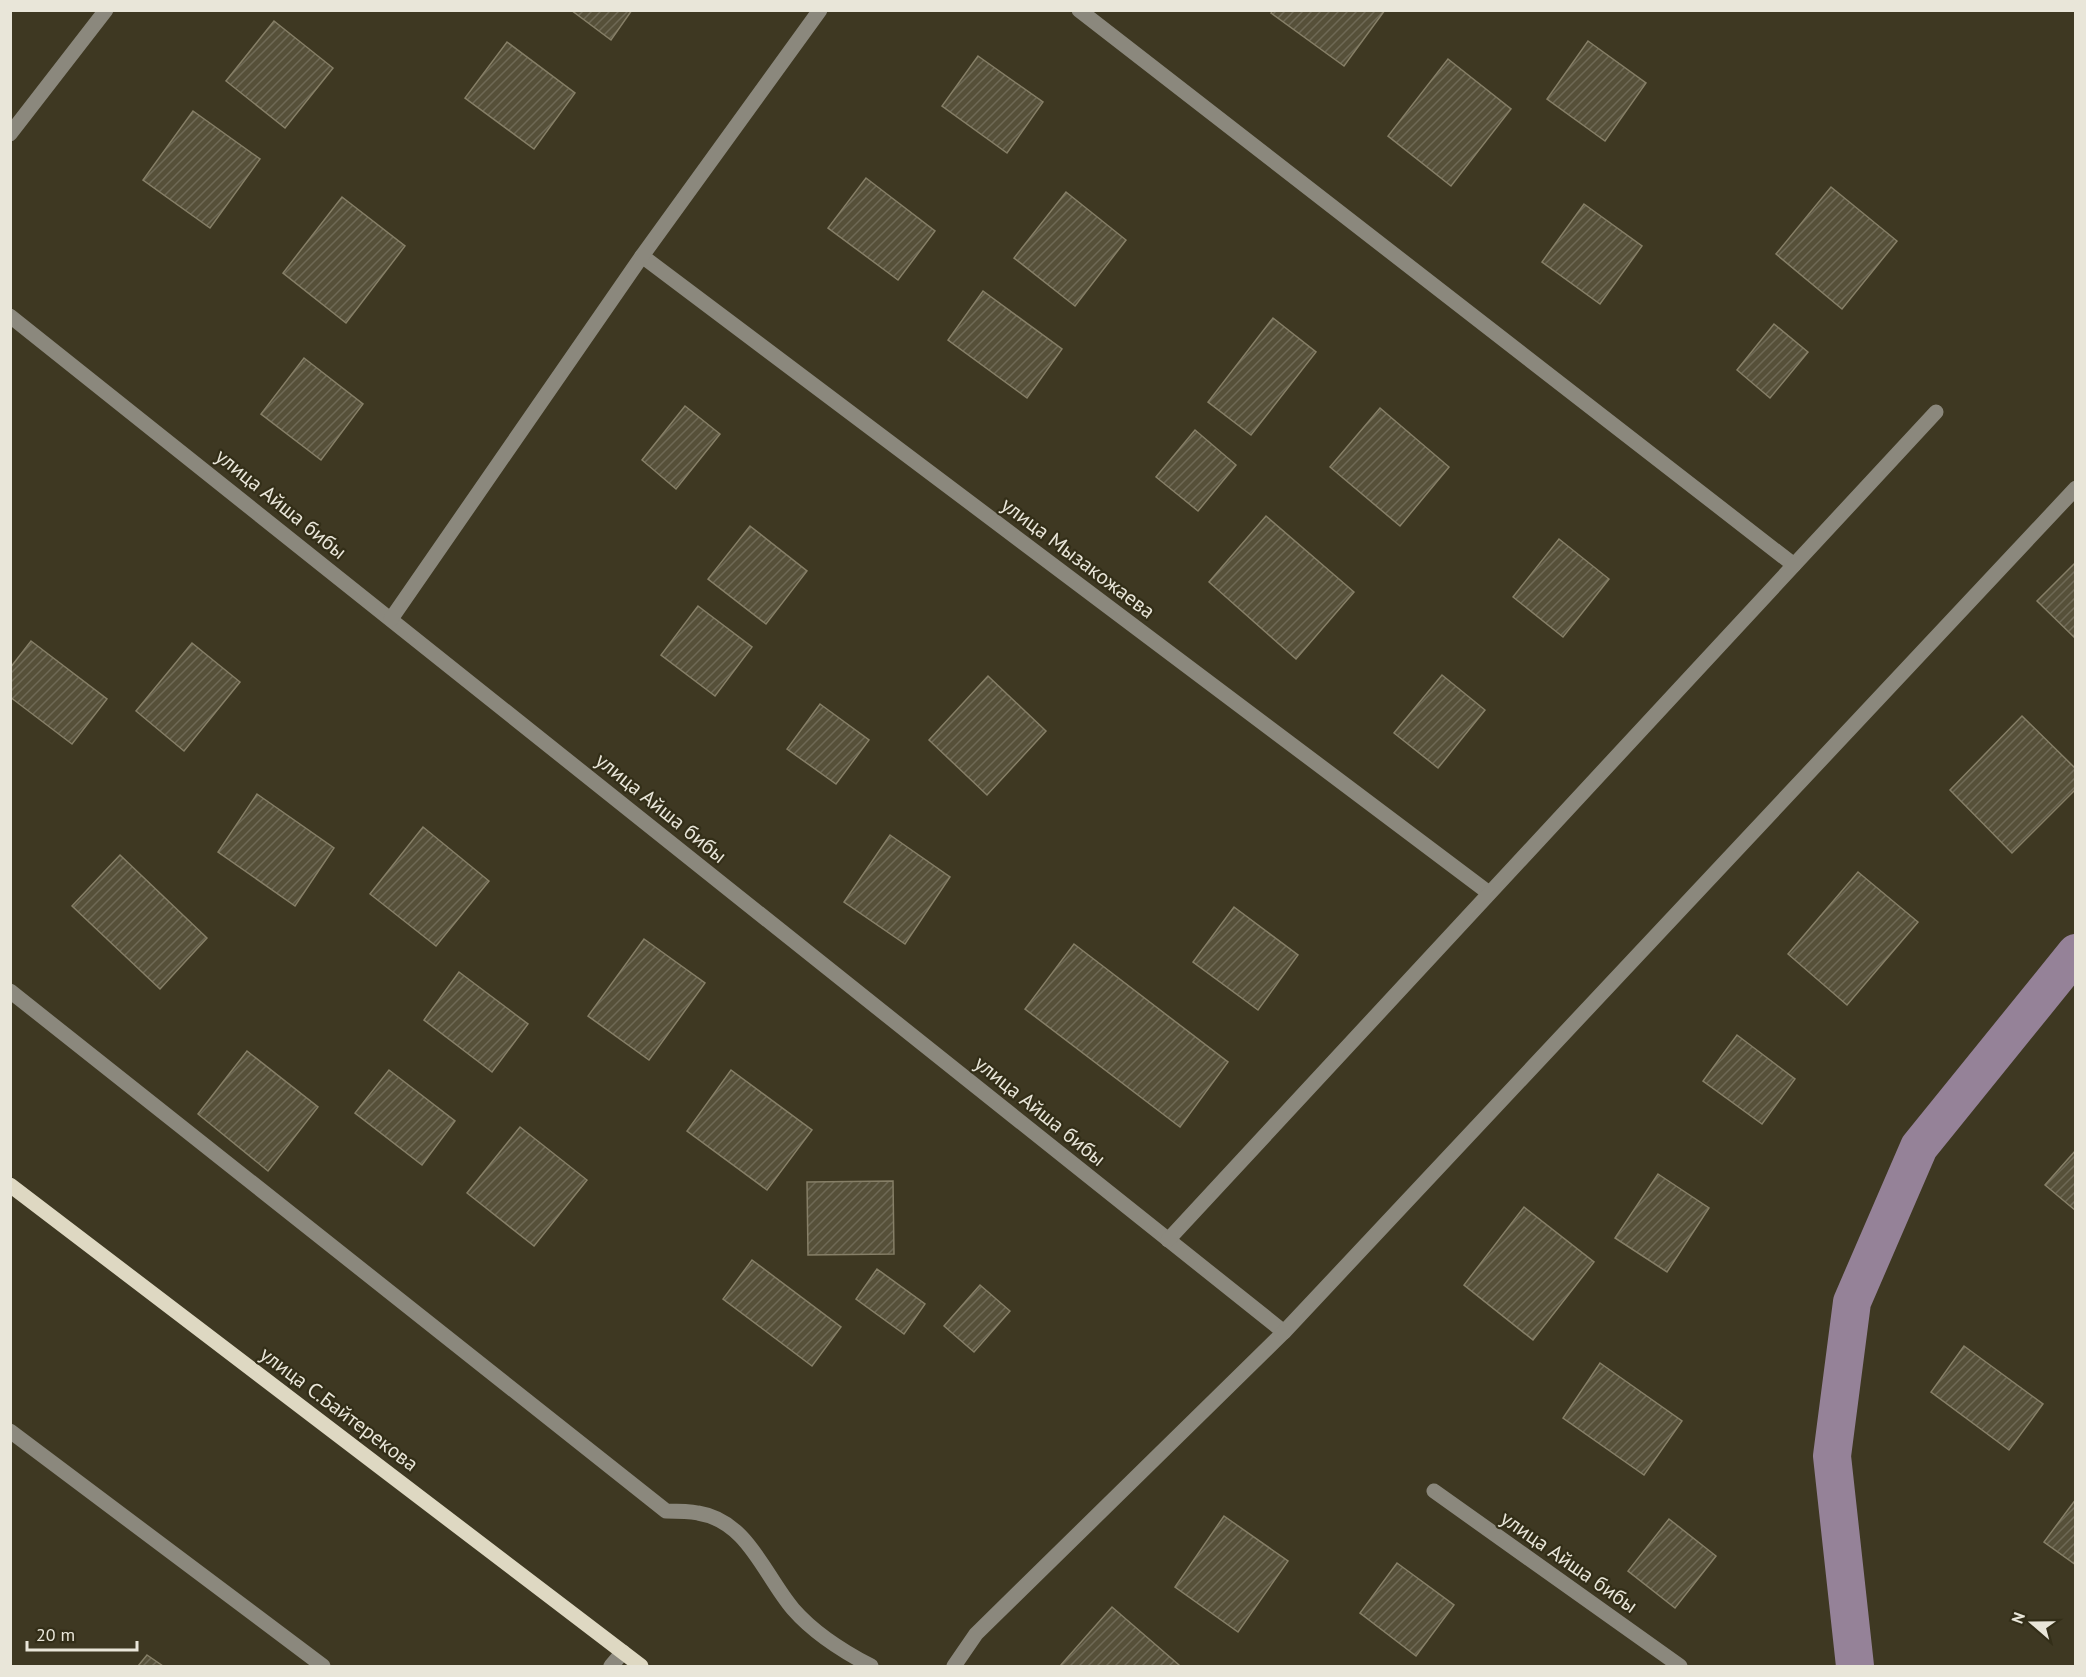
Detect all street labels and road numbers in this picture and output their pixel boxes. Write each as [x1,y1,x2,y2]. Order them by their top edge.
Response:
street label: улица Айша бибы [210,442,353,565]
street label: улица Мызакожаева [996,491,1161,624]
street label: улица Айша бибы [590,746,733,869]
street label: улица Айша бибы [969,1049,1112,1172]
street label: улица С.Байтерекова [255,1340,424,1477]
street label: улица Айша бибы [1495,1504,1643,1619]

